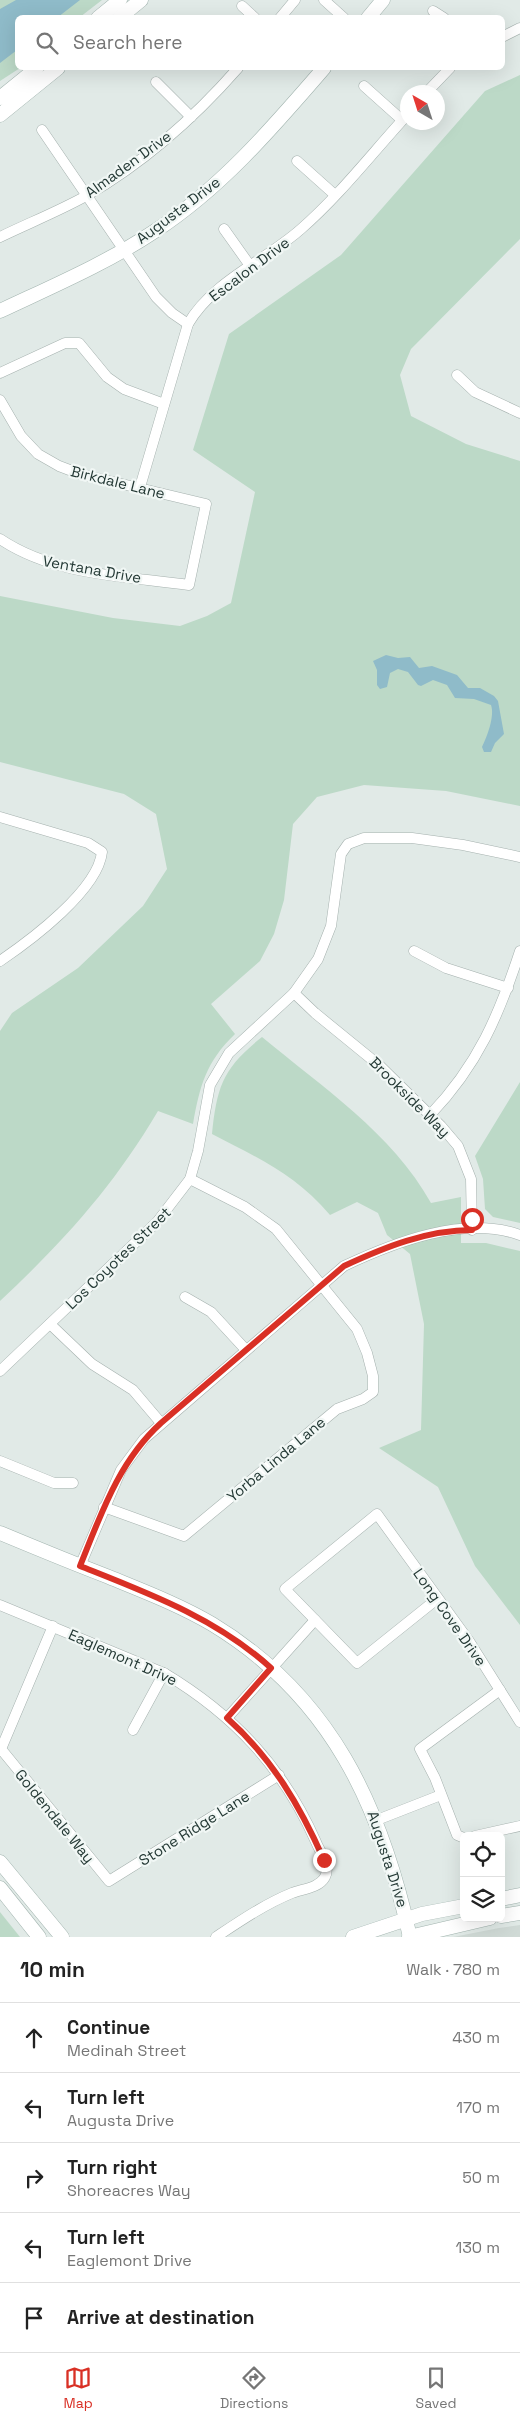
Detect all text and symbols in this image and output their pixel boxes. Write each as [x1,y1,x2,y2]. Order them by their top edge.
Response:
search box [15,15,505,70]
icon: search [33,29,61,57]
text: Search here [73,30,183,55]
north arrow [400,85,445,130]
street label: Almaden Drive [81,126,175,202]
street label: Augusta Drive [132,172,224,248]
street label: Escalon Drive [205,232,293,305]
street label: Birkdale Lane [69,461,167,503]
street label: Ventana Drive [41,551,143,587]
street label: Brookside Way [366,1053,454,1141]
street label: Los Coyotes Street [61,1203,175,1313]
route start [461,1208,484,1231]
street label: Yorba Linda Lane [223,1412,329,1506]
street label: Long Cove Drive [409,1564,491,1670]
street label: Eaglemont Drive [66,1625,180,1689]
street label: Goldendale Way [11,1765,99,1867]
street label: Stone Ridge Lane [135,1786,253,1870]
street label: Augusta Drive [363,1808,413,1910]
map controls [460,1832,505,1922]
button: locate [460,1832,505,1877]
route end [313,1849,336,1872]
button: layers [460,1877,505,1922]
text: 10 min [20,1956,85,1983]
text: Walk · 780 m [406,1959,500,1980]
text: Continue [67,2015,150,2040]
icon: ahead [20,2024,48,2052]
text: 430 m [452,2027,500,2048]
text: Medinah Street [67,2040,186,2061]
text: Turn left [67,2085,145,2110]
icon: left [20,2094,48,2122]
text: 170 m [456,2097,500,2118]
text: Augusta Drive [67,2110,174,2131]
text: Turn right [67,2155,157,2180]
icon: right [20,2164,48,2192]
text: 50 m [462,2167,500,2188]
text: Shoreacres Way [67,2180,191,2201]
text: Turn left [67,2225,145,2250]
icon: left [20,2234,48,2262]
text: 130 m [456,2237,500,2258]
text: Eaglemont Drive [67,2250,192,2271]
icon: arrive [20,2304,48,2332]
text: Arrive at destination [67,2305,255,2330]
tab: Map [64,2364,93,2412]
tab: Directions [220,2364,288,2412]
tab: Saved [416,2364,456,2412]

